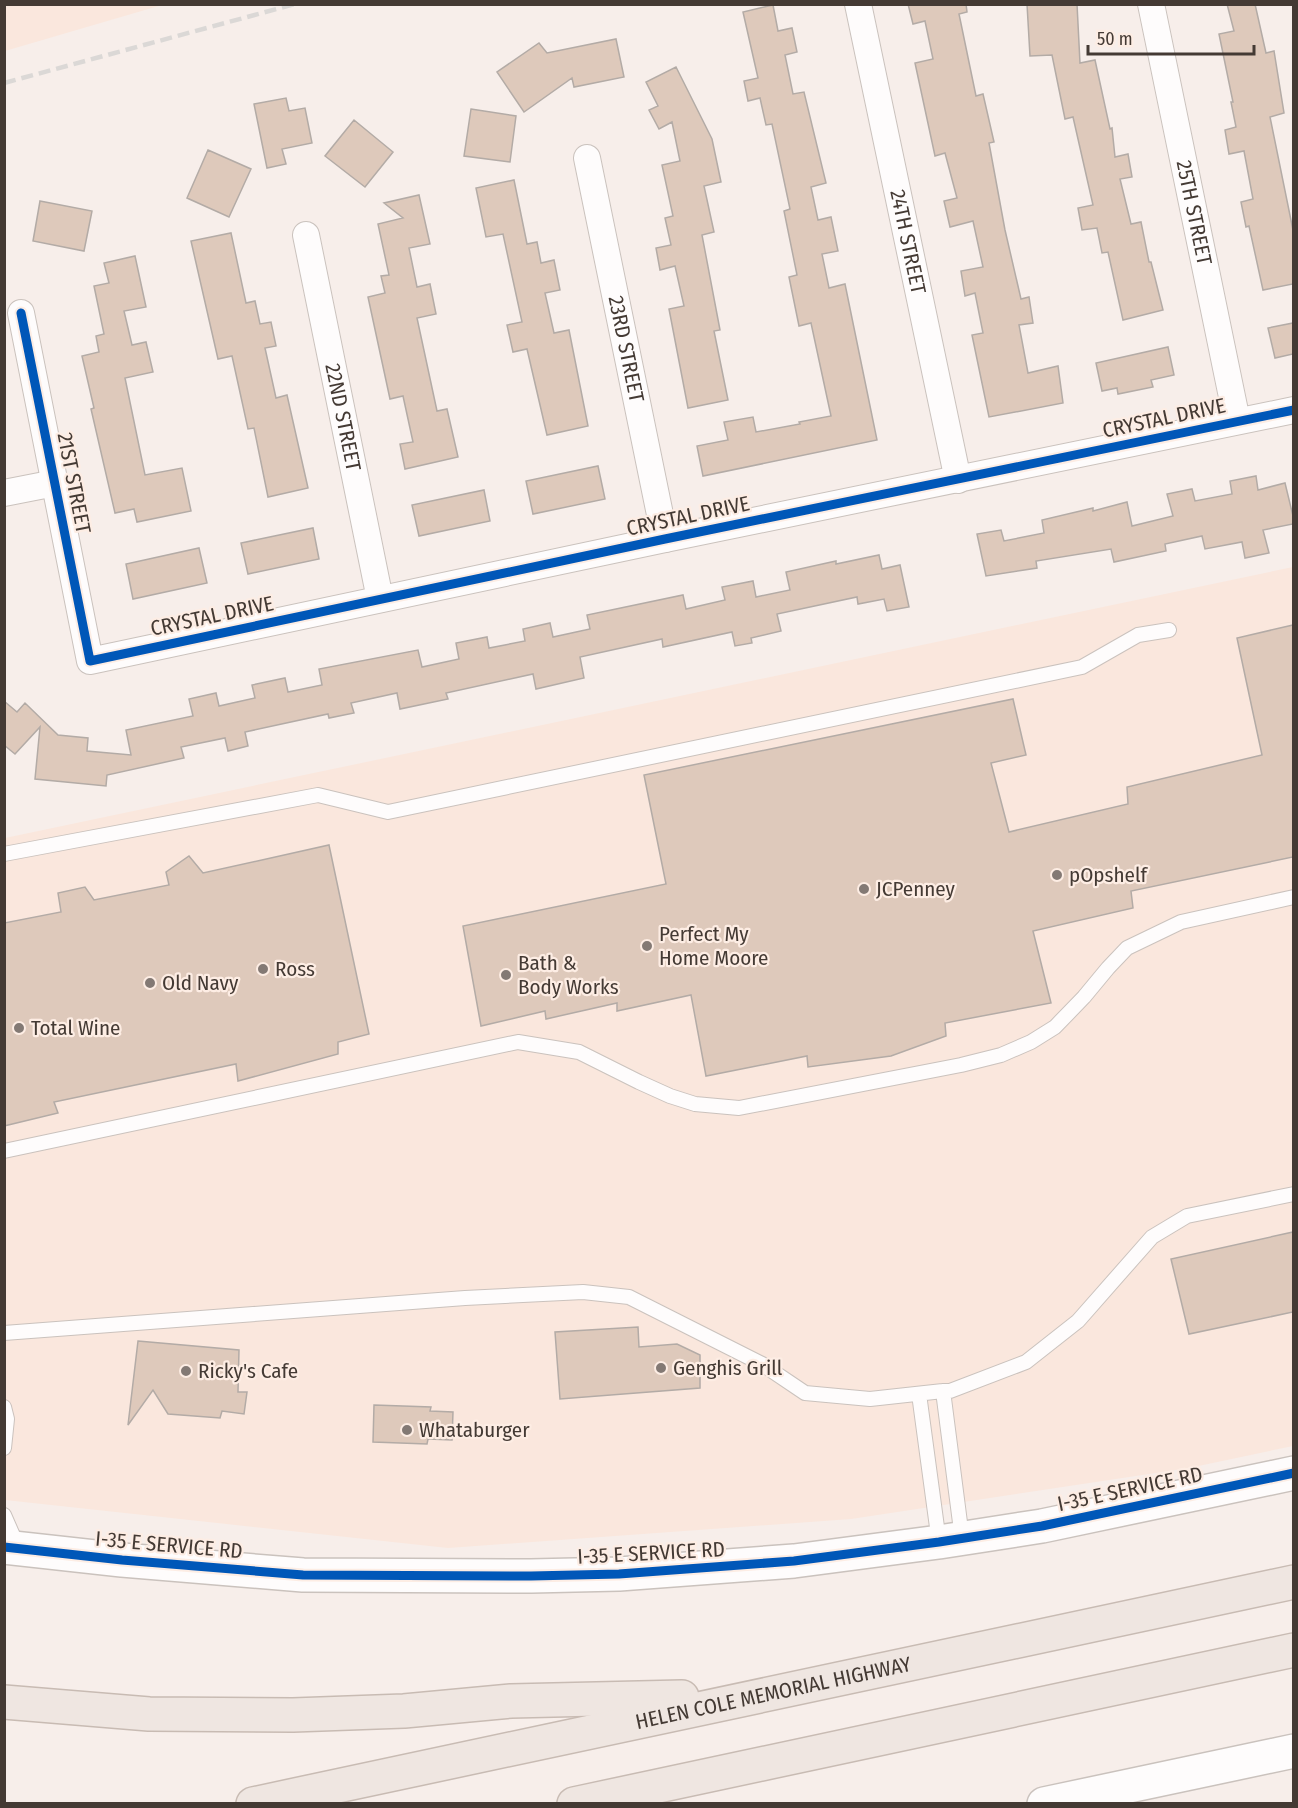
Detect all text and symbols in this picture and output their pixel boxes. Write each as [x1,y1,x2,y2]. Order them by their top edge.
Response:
scale bar [1088,18,1254,56]
text: 50 m [1097,28,1133,50]
street label: 25TH STREET [1171,158,1218,267]
street label: 24TH STREET [884,187,932,297]
street label: 23RD STREET [603,294,650,405]
street label: 22ND STREET [319,361,367,474]
street label: CRYSTAL DRIVE [1100,392,1228,444]
street label: 21ST STREET [51,430,97,536]
street label: CRYSTAL DRIVE [624,490,752,542]
street label: CRYSTAL DRIVE [148,590,276,642]
place label: pOpshelf [1069,862,1148,888]
marker: pOpshelf [1050,868,1064,882]
place label: JCPenney [876,876,956,902]
marker: JCPenney [857,882,871,896]
place label: Perfect My Home Moore [659,921,768,971]
marker: Perfect My Home Moore [640,939,654,953]
place label: Bath & Body Works [518,950,619,1000]
place label: Ross [275,956,315,982]
marker: Ross [256,962,270,976]
marker: Bath & Body Works [499,968,513,982]
place label: Old Navy [162,970,239,996]
marker: Old Navy [143,976,157,990]
place label: Total Wine [31,1015,120,1041]
marker: Total Wine [12,1021,26,1035]
place label: Genghis Grill [673,1355,783,1381]
place label: Ricky's Cafe [198,1358,298,1384]
marker: Genghis Grill [654,1361,668,1375]
marker: Ricky's Cafe [179,1364,193,1378]
place label: Whataburger [419,1417,530,1443]
marker: Whataburger [400,1423,414,1437]
street label: I-35 E SERVICE RD [1055,1461,1205,1517]
street label: I-35 E SERVICE RD [94,1526,244,1564]
street label: I-35 E SERVICE RD [577,1536,725,1570]
street label: HELEN COLE MEMORIAL HIGHWAY [633,1651,914,1735]

